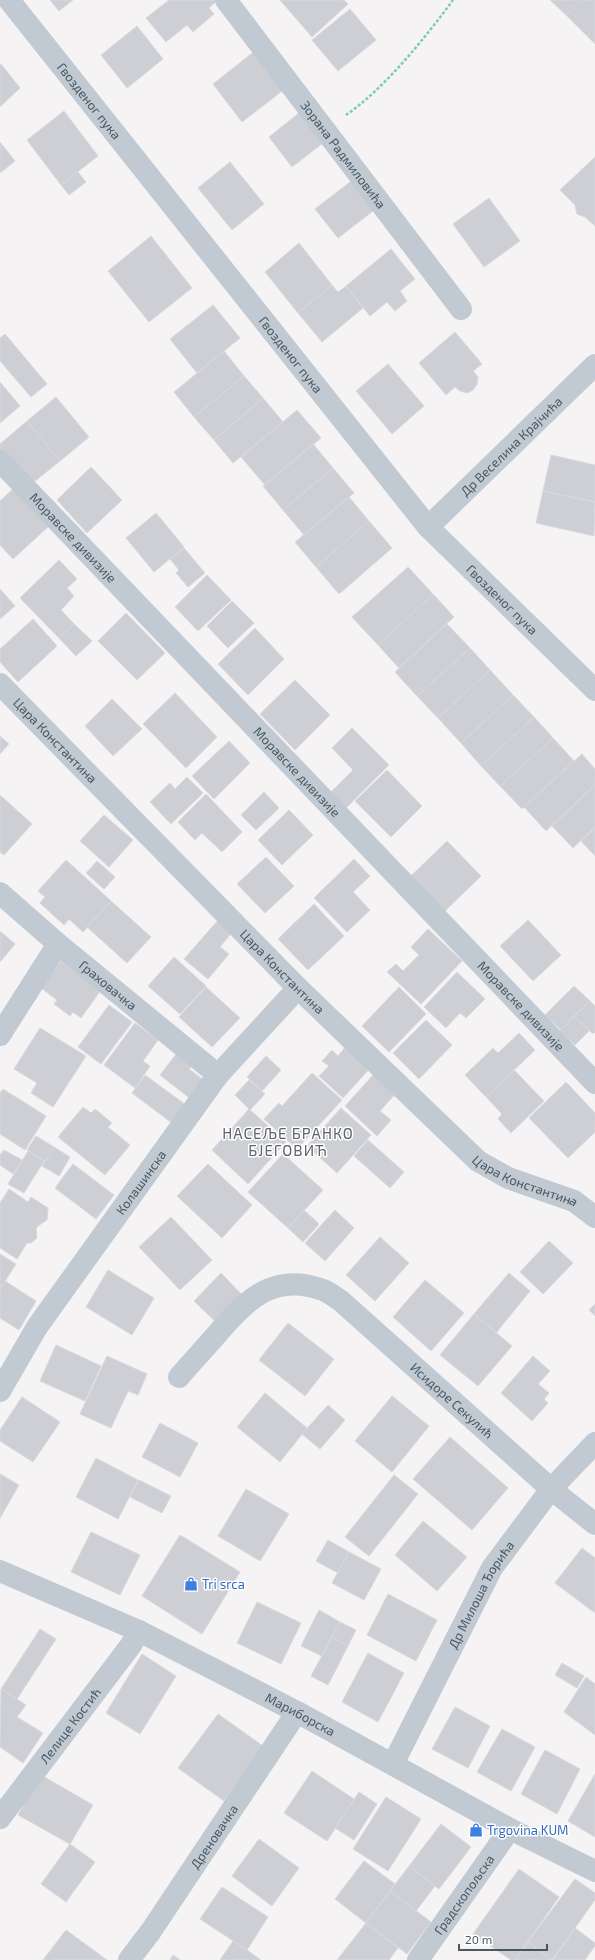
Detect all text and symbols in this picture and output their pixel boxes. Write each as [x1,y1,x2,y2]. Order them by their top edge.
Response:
street label: Гвозденог пука [54,59,125,143]
street label: Зорана Радмиловића [297,97,390,212]
street label: Гвозденог пука [256,313,326,396]
street label: Др Веселина Крајчића [457,393,566,499]
street label: Моравске дивизије [26,489,120,586]
street label: Гвозденог пука [463,561,541,638]
street label: Цара Константина [10,694,101,786]
street label: Моравске дивизије [250,723,344,820]
street label: Цара Константина [237,926,328,1017]
street label: Граховачка [76,957,140,1013]
street label: Моравске дивизије [474,957,568,1054]
district label: НАСЕЉЕ БРАНКО БЈЕГОВИЋ [222,1124,354,1159]
street label: Колашинска [112,1147,169,1218]
street label: Цара Константина [469,1152,582,1210]
street label: Исидоре Секулић [407,1359,497,1442]
street label: Др Милоша Ђорића [445,1538,518,1651]
shop icon: Tri srca [183,1576,199,1592]
place label: Tri srca [202,1576,245,1592]
street label: Лелице Костић [36,1684,104,1767]
street label: Мариборска [263,1689,338,1739]
street label: Дреновачка [187,1801,241,1872]
shop icon: Trgovina KUM [468,1822,484,1838]
place label: Trgovina KUM [487,1822,568,1838]
street label: Градскопољска [430,1851,498,1938]
scale bar [459,1926,547,1952]
text: 20 m [465,1932,492,1946]

